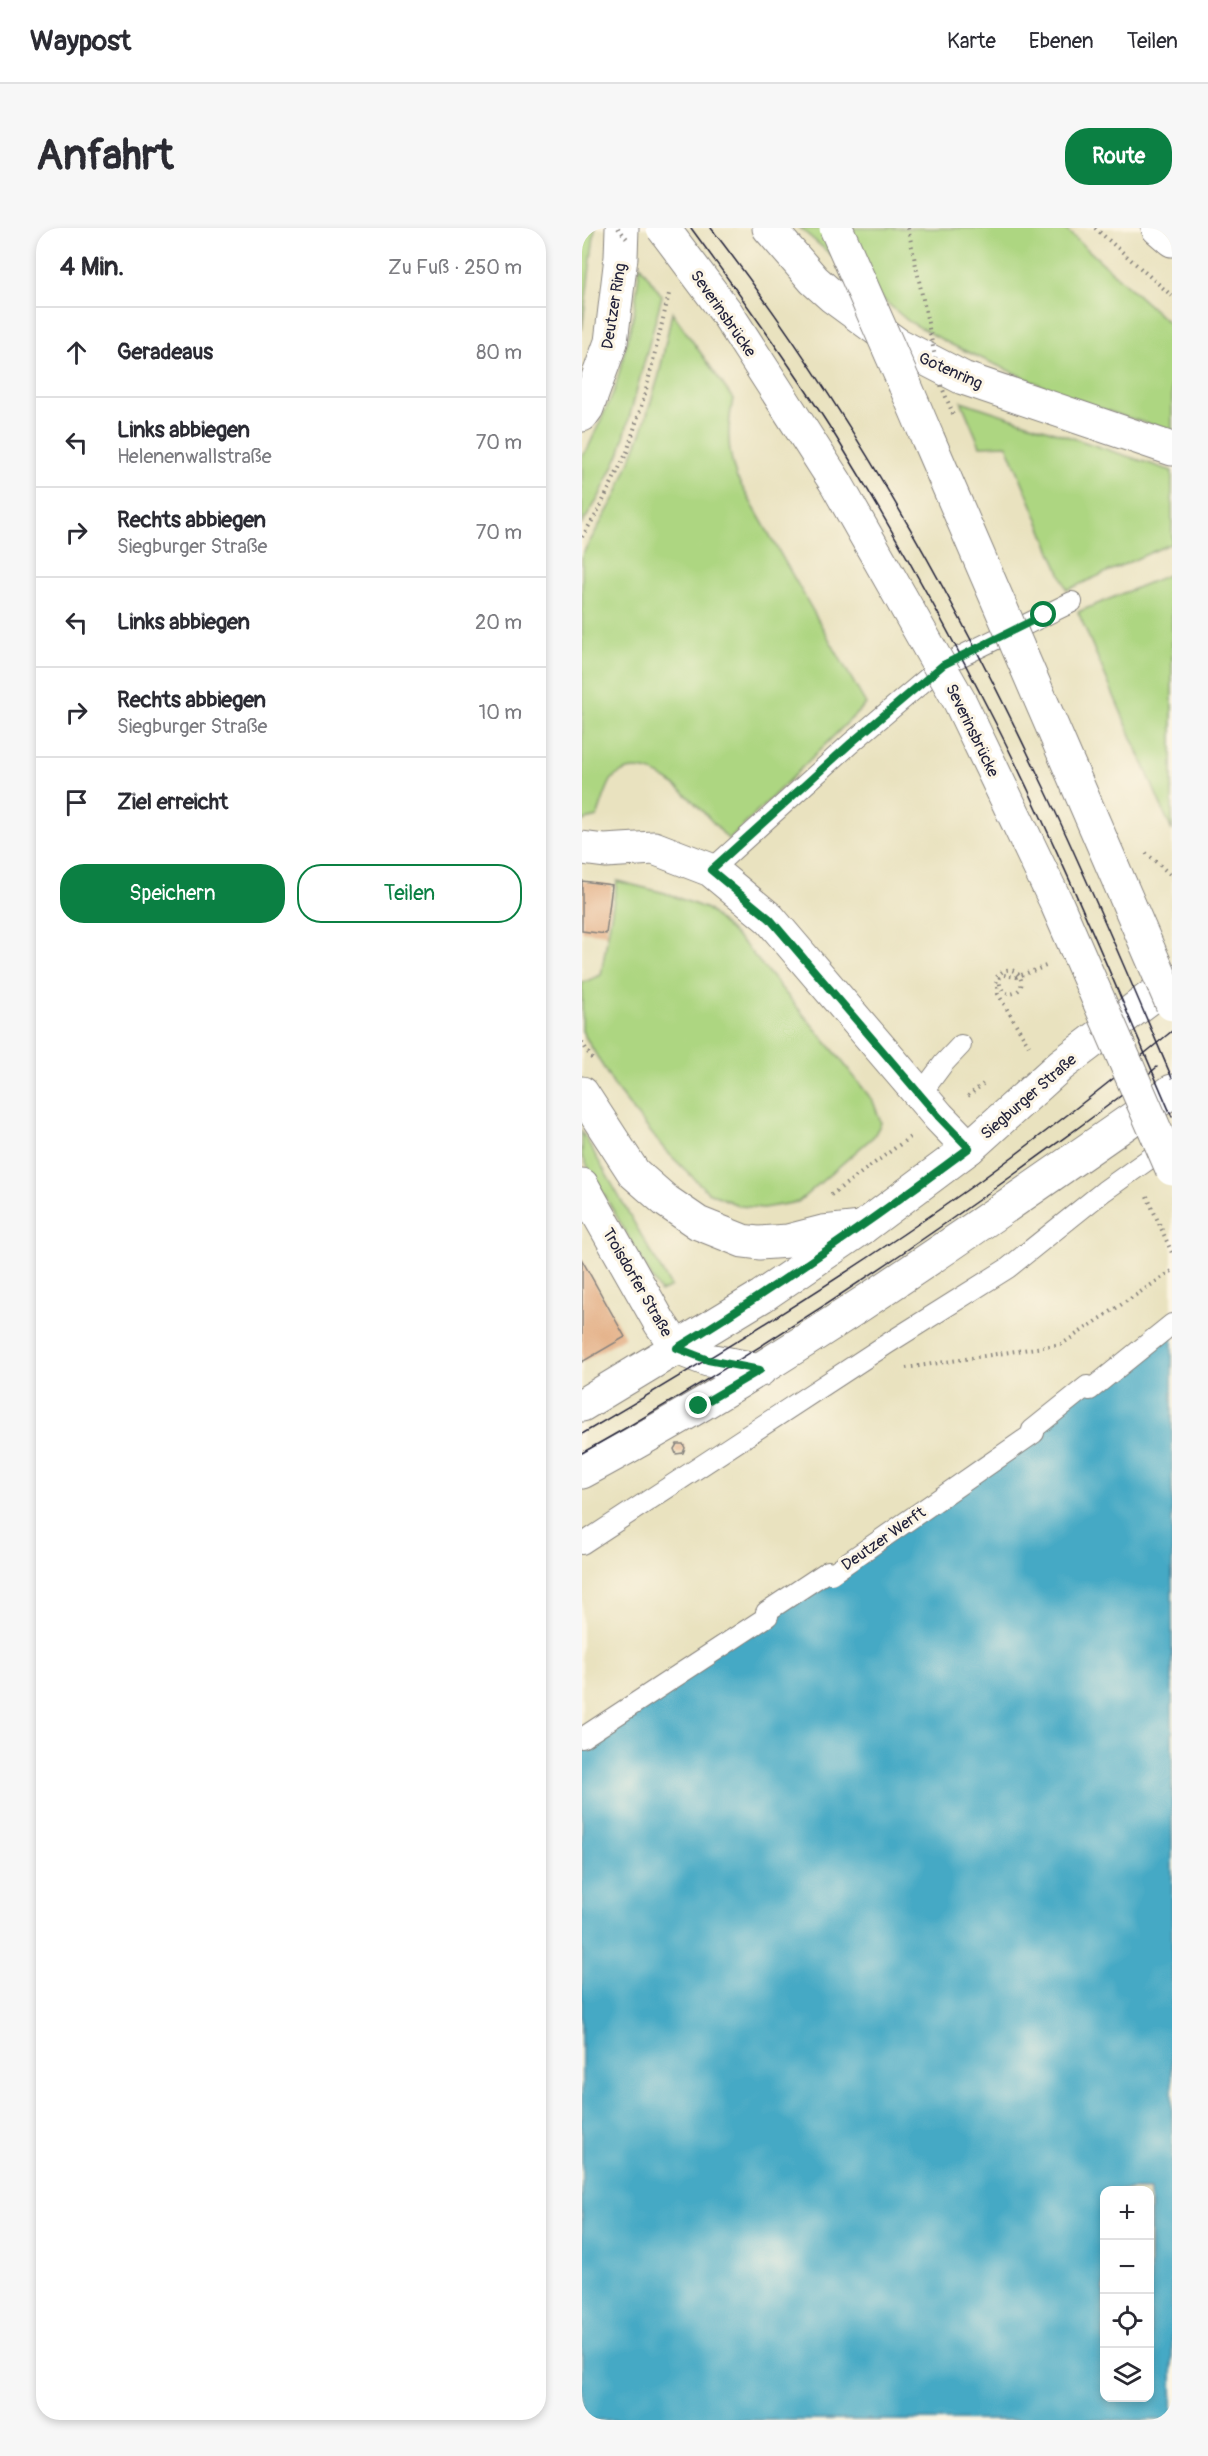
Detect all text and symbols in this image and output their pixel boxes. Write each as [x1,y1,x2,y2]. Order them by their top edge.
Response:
text: Waypost [30,24,131,59]
text: Karte [947,28,996,55]
text: Ebenen [1029,28,1094,55]
text: Teilen [1127,28,1178,55]
button: Route [1065,128,1172,185]
text: Anfahrt [36,130,174,182]
text: 4 Min. [60,251,124,283]
text: Zu Fuß · 250 m [388,255,522,280]
street label: Deutzer Ring [597,262,631,351]
street label: Severinsbrücke [686,266,760,361]
icon: ahead [60,336,93,369]
text: Geradeaus [117,338,213,366]
text: 80 m [476,340,522,365]
street label: Gotenring [916,348,986,394]
text: Links abbiegen [117,416,250,444]
icon: left [60,426,93,459]
text: 70 m [476,430,522,455]
text: Helenenwallstraße [117,444,272,469]
text: Rechts abbiegen [117,506,266,534]
icon: right [60,516,93,549]
text: 70 m [476,520,522,545]
text: Siegburger Straße [117,534,267,559]
route start [1030,601,1056,627]
icon: left [60,606,93,639]
text: Links abbiegen [117,608,250,636]
text: 20 m [475,610,522,635]
street label: Severinsbrücke [941,681,1003,780]
text: Rechts abbiegen [117,686,266,714]
icon: right [60,696,93,729]
text: 10 m [478,700,522,725]
text: Siegburger Straße [117,714,267,739]
icon: arrive [60,786,93,819]
text: Ziel erreicht [117,788,228,816]
button: Speichern [60,864,285,923]
button: Teilen [297,864,522,923]
street label: Siegburger Straße [977,1050,1081,1144]
street label: Troisdorfer Straße [598,1225,676,1341]
route end [685,1392,711,1418]
street label: Deutzer Werft [838,1502,930,1575]
map controls [1100,2186,1154,2402]
button: + [1100,2186,1154,2240]
button: − [1100,2240,1154,2294]
button: locate [1100,2294,1154,2348]
button: layers [1100,2348,1154,2402]

